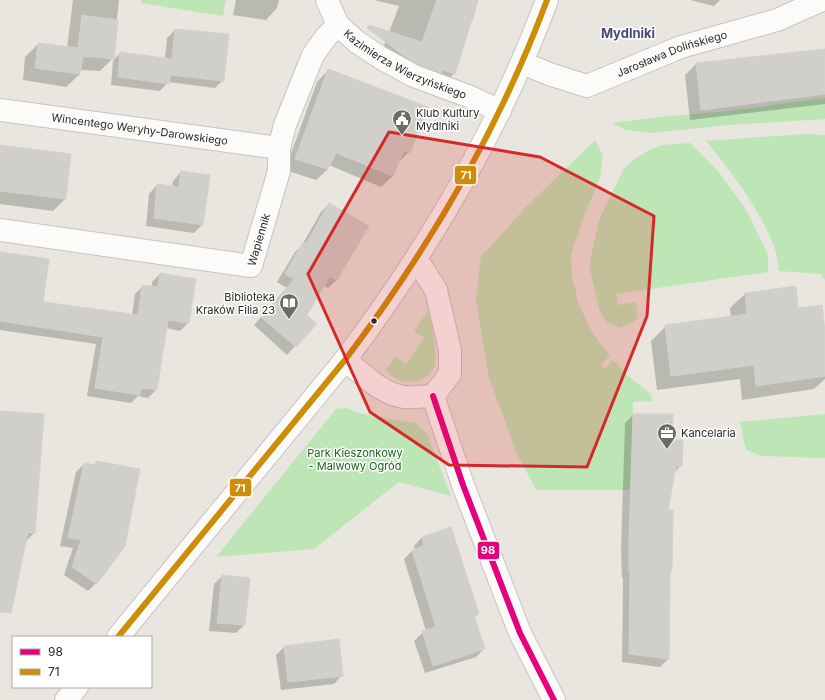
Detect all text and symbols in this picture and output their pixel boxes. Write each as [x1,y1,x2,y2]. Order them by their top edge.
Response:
district label: Mydlniki [601,25,655,41]
street label: Kazimierza Wierzyńskiego [341,26,469,102]
street label: Jarosława Dolińskiego [614,27,729,80]
place label: Klub Kultury Mydlniki [416,106,479,133]
public building icon: Klub Kultury Mydlniki [391,108,413,136]
street label: Wincentego Weryhy-Darowskiego [51,110,229,148]
line badge: 71 [454,165,477,185]
text: 71 [460,168,472,182]
street label: Wapiennik [244,212,273,268]
place label: Biblioteka Kraków Filia 23 [196,290,275,317]
library icon: Biblioteka Kraków Filia 23 [278,292,300,320]
unlabelled marker [369,316,379,326]
office icon: Kancelaria [656,422,678,450]
place label: Kancelaria [681,426,736,440]
park label: Park Kieszonkowy - Malwowy Ogród [307,446,403,473]
line badge: 71 [229,478,252,497]
text: 71 [234,481,246,495]
line badge: 98 [477,541,500,560]
text: 98 [481,543,495,557]
legend [12,636,152,688]
text: 98 [48,644,63,659]
text: 71 [48,664,60,679]

